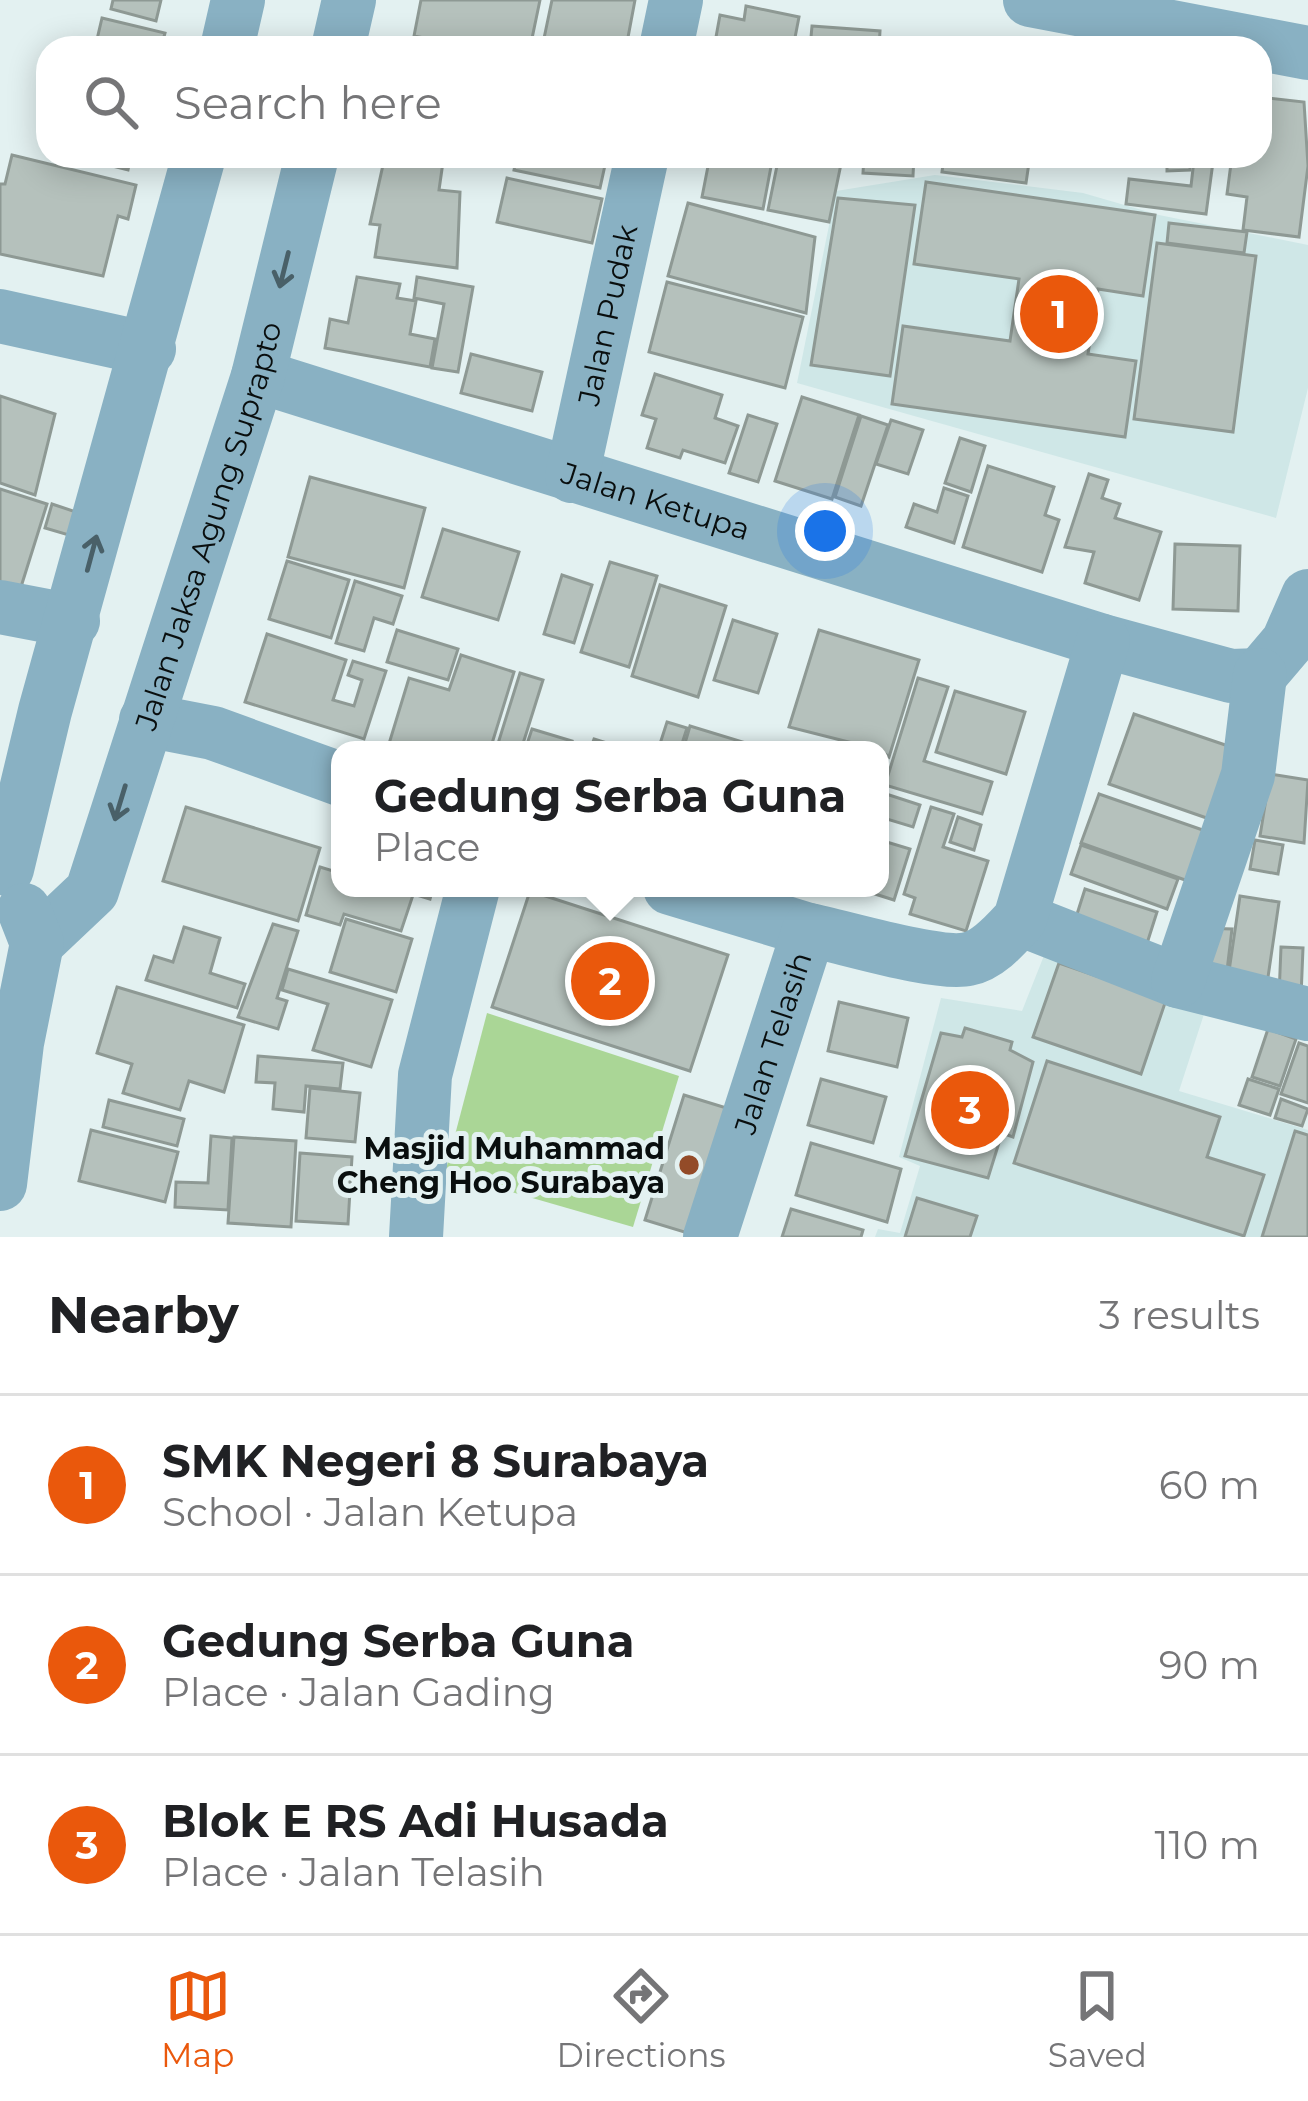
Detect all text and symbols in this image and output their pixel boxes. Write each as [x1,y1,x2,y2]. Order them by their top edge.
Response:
search box [36,36,1272,168]
icon: search [78,69,144,135]
text: Search here [174,75,442,130]
street label: Jalan Pudak [569,221,645,410]
one-way arrow [272,250,294,288]
pin: 1 [1020,269,1098,359]
street label: Jalan Jaksa Agung Suprapto [126,318,289,736]
street label: Jalan Ketupa [556,454,755,548]
your location [795,501,855,561]
one-way arrow [83,535,105,573]
popup [331,741,889,897]
text: Gedung Serba Guna [374,768,846,823]
one-way arrow [107,783,129,821]
text: Place [374,823,480,871]
pin: 2 [571,936,649,1026]
street label: Jalan Telasih [726,947,819,1139]
pin: 3 [931,1065,1009,1155]
place label: Masjid Muhammad Cheng Hoo Surabaya [337,1130,665,1201]
marker: Masjid Muhammad Cheng Hoo Surabaya [676,1152,702,1178]
text: Nearby [48,1284,239,1346]
text: 3 results [1099,1291,1260,1339]
text: SMK Negeri 8 Surabaya [162,1433,709,1488]
text: 1 [79,1461,95,1509]
text: 60 m [1159,1461,1260,1509]
text: School · Jalan Ketupa [162,1488,578,1536]
text: Gedung Serba Guna [162,1613,635,1668]
text: 2 [75,1641,99,1689]
text: 90 m [1159,1641,1260,1689]
text: Place · Jalan Gading [162,1668,555,1716]
text: Blok E RS Adi Husada [162,1793,669,1848]
text: 3 [75,1821,99,1869]
text: 110 m [1154,1821,1260,1869]
text: Place · Jalan Telasih [162,1848,545,1896]
tab: Map [161,1963,234,2075]
tab: Directions [557,1963,726,2075]
tab: Saved [1048,1963,1147,2075]

